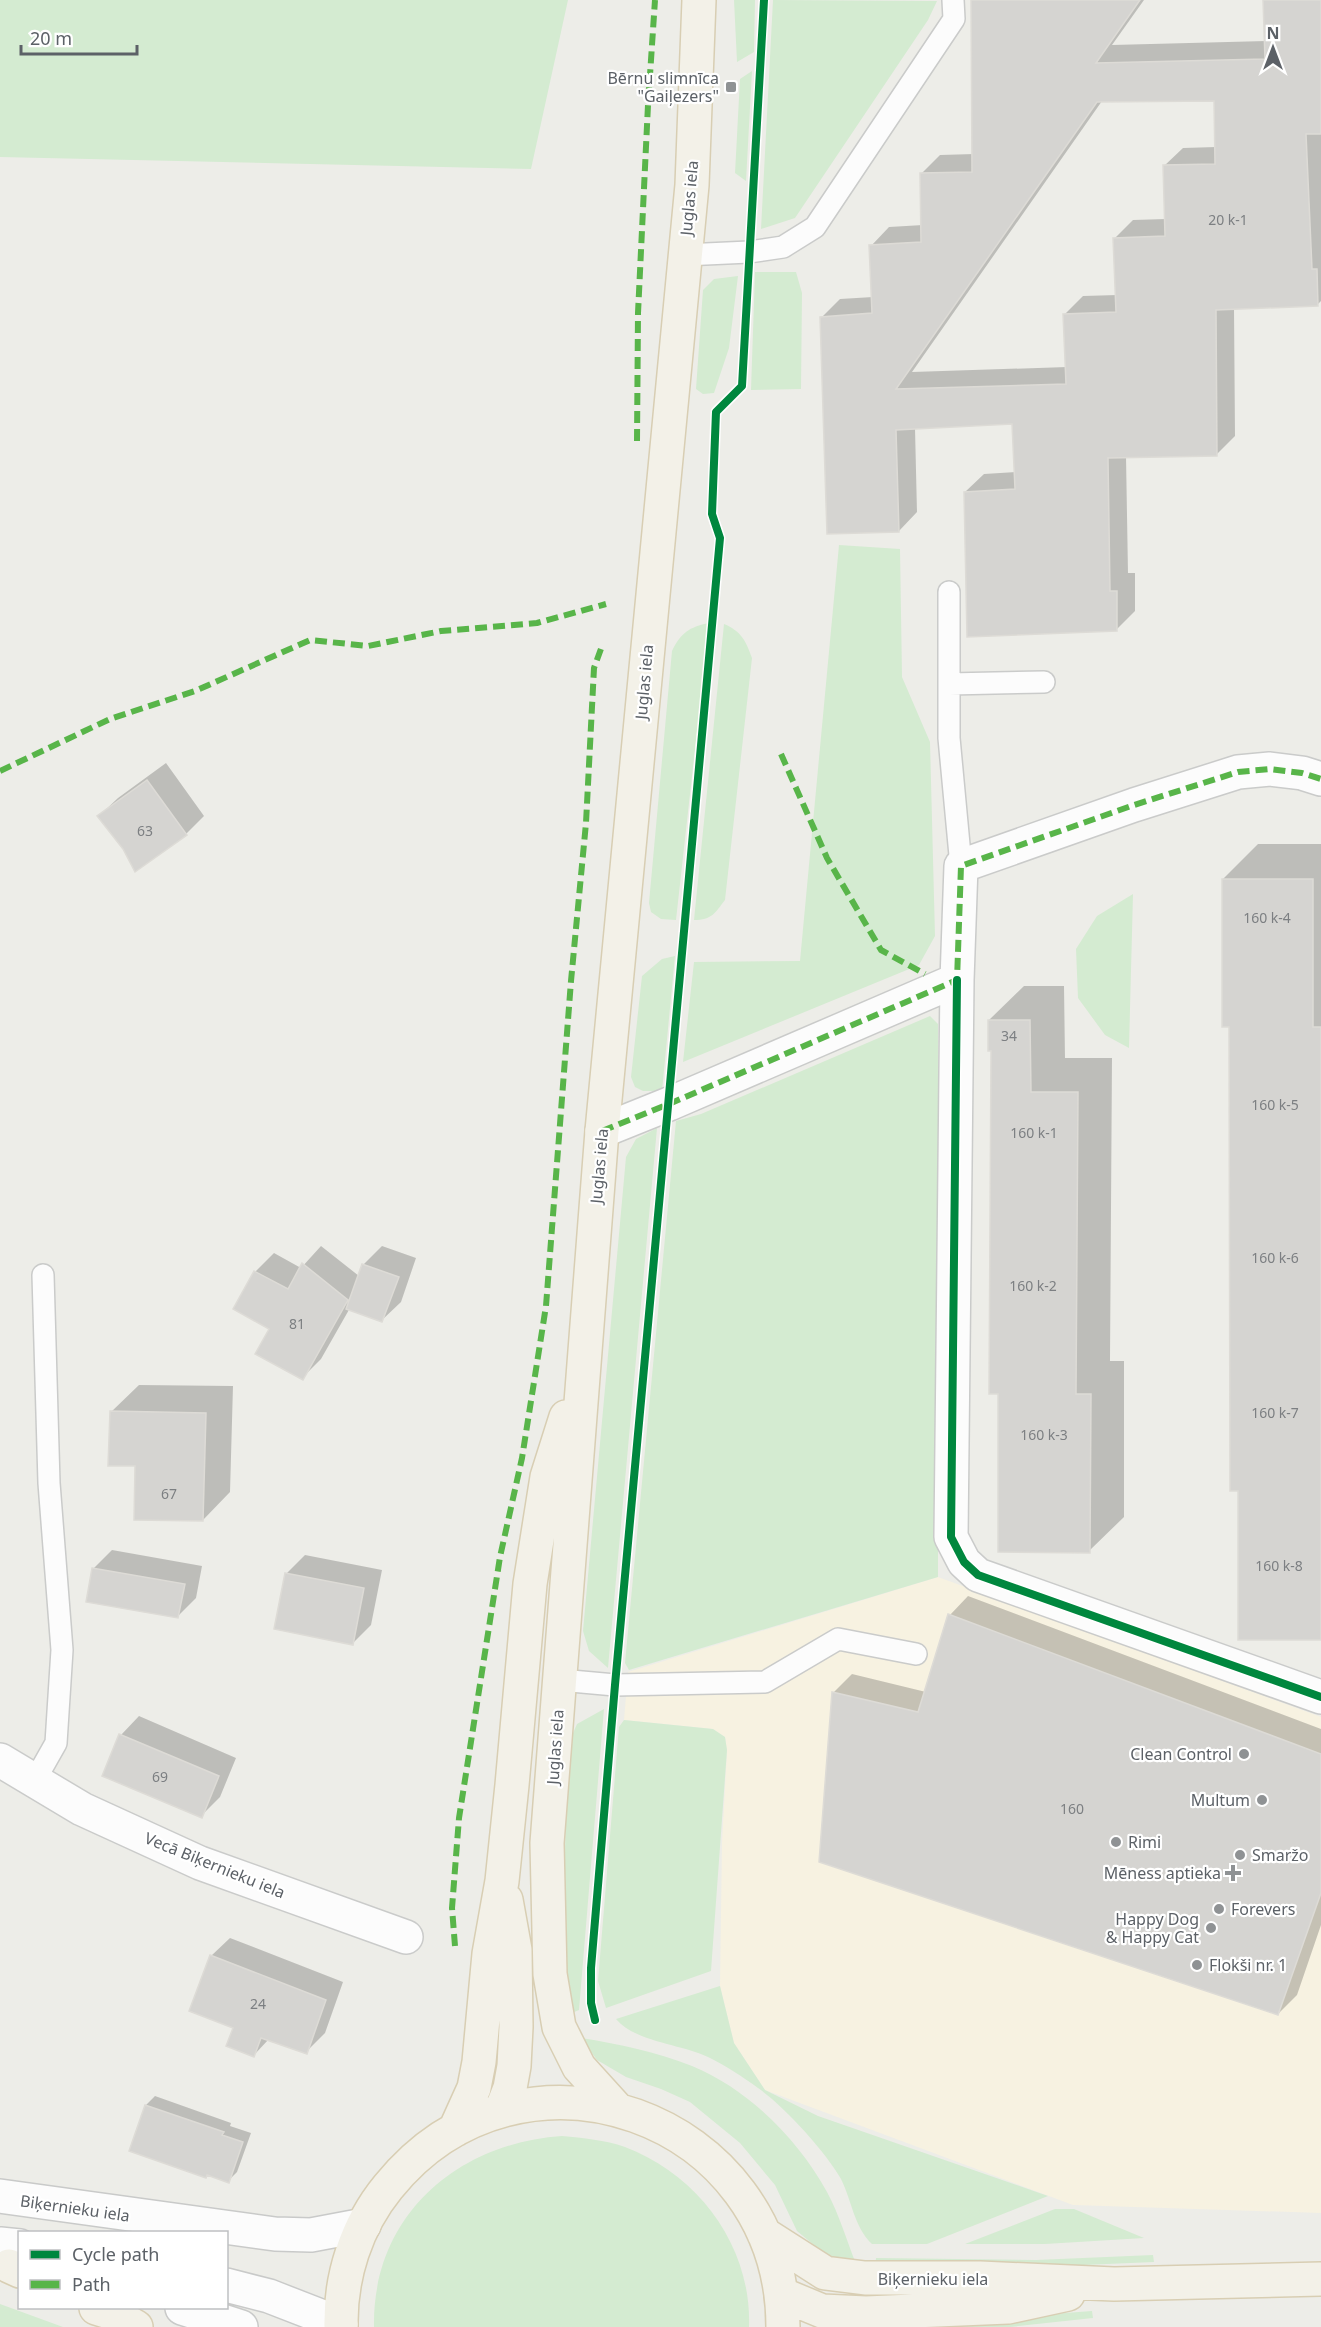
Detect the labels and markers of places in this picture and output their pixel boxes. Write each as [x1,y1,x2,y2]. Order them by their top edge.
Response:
place label: Bērnu slimnīca "Gaiļezers" [607,67,719,107]
marker: Bērnu slimnīca "Gaiļezers" [724,80,738,94]
place label: Clean Control [1130,1743,1232,1765]
marker: Clean Control [1237,1747,1251,1761]
place label: Multum [1191,1789,1250,1811]
marker: Multum [1255,1793,1269,1807]
place label: Rimi [1128,1831,1161,1853]
marker: Rimi [1109,1835,1123,1849]
place label: Smaržo [1252,1844,1309,1866]
marker: Smaržo [1233,1848,1247,1862]
place label: Mēness aptieka [1104,1862,1221,1884]
marker: Mēness aptieka [1226,1866,1240,1880]
place label: Forevers [1231,1898,1295,1920]
marker: Forevers [1212,1902,1226,1916]
place label: Happy Dog & Happy Cat [1106,1908,1199,1948]
marker: Happy Dog & Happy Cat [1204,1921,1218,1935]
place label: Flokši nr. 1 [1209,1954,1287,1976]
marker: Flokši nr. 1 [1190,1958,1204,1972]

